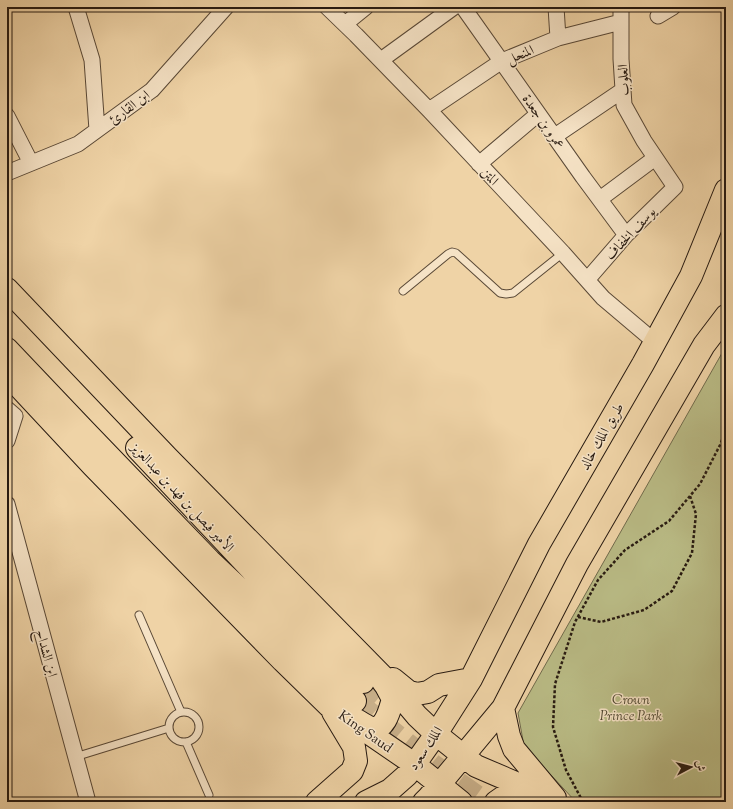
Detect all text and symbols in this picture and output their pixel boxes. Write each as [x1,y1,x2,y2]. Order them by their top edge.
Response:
street label: المنحل [504,41,538,71]
street label: العلوب [614,64,636,96]
street label: ابن القارئ [106,87,155,131]
street label: عمرو بن جعدة [516,91,569,154]
street label: المتن [475,164,502,191]
street label: يوسف الخفاف [601,202,662,266]
street label: طريق الملك خالد [576,400,630,474]
street label: الأمير فيصل بن فهد بن عبدالعزيز [124,436,239,558]
street label: ابن الشداح [28,627,61,680]
park label: Crown Prince Park [600,691,663,727]
street label: King Saud [333,706,396,759]
street label: الملك سعود [405,723,449,775]
north arrow [671,747,711,787]
text: ش [691,760,709,772]

